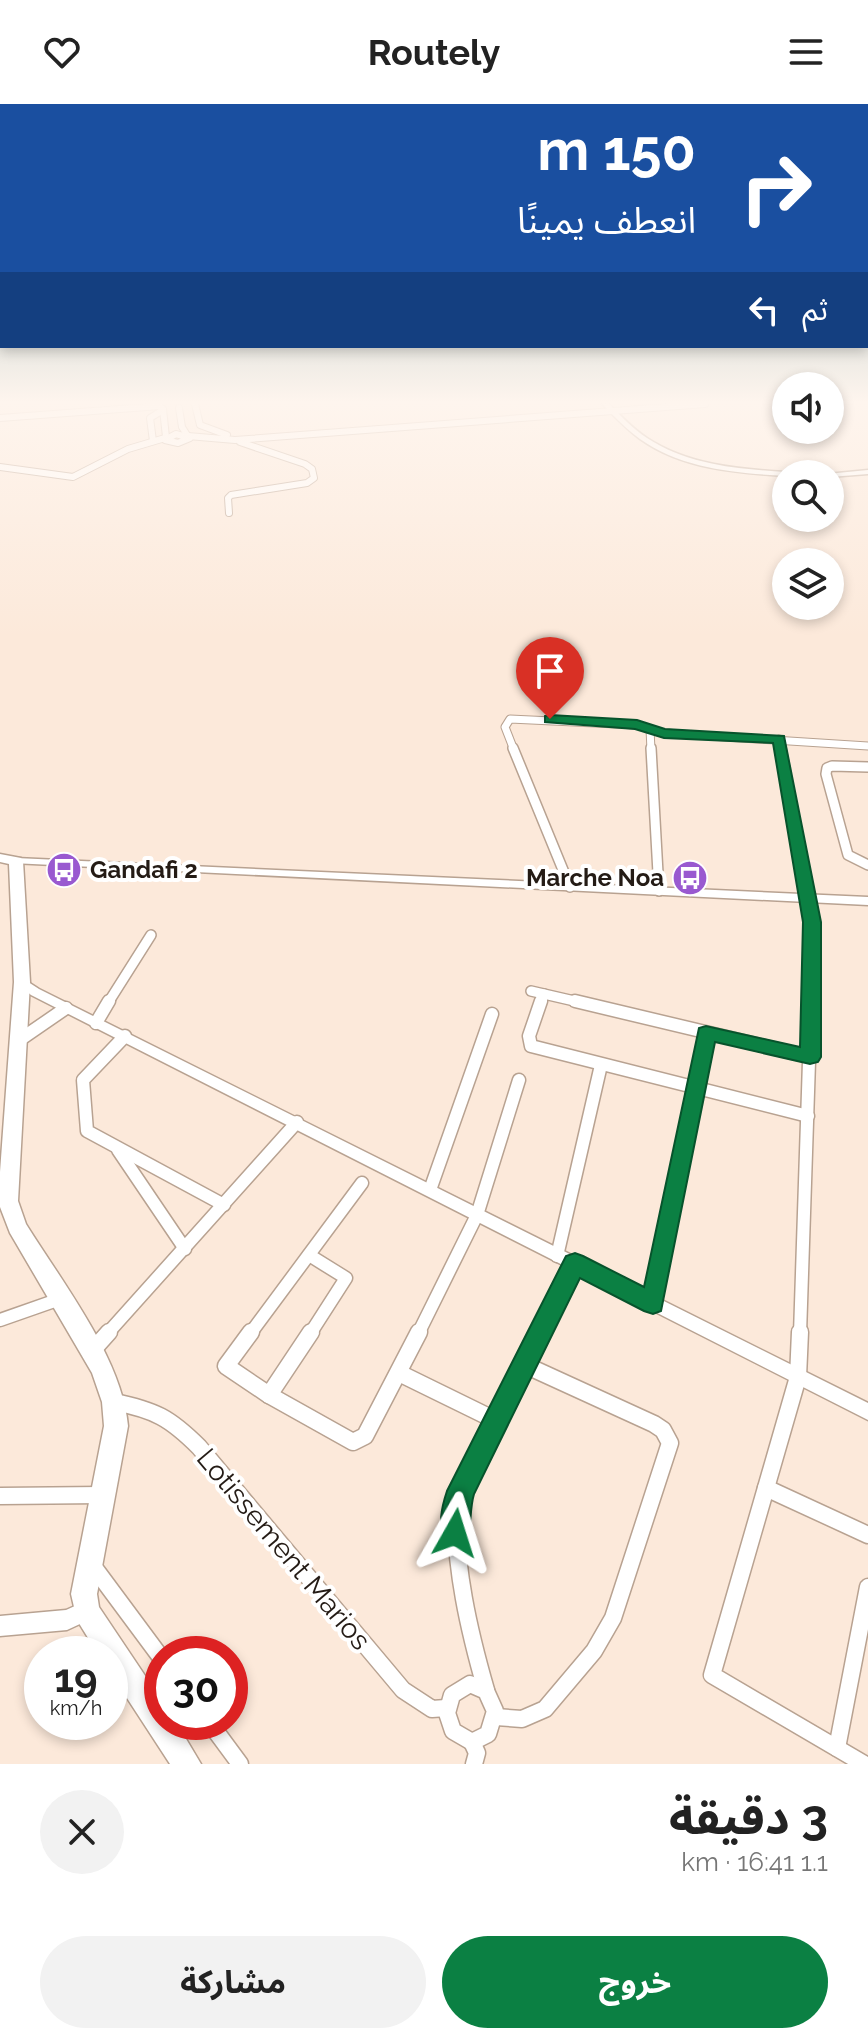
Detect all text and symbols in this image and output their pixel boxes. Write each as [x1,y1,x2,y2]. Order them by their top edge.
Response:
icon: heart [40,30,84,74]
icon: menu [784,30,828,74]
text: Routely [368,31,500,73]
text: 150 m [537,117,696,183]
icon: right [724,136,828,240]
text: انعطف يمينًا [517,199,696,241]
icon: left [742,288,786,332]
text: ثم [802,292,828,327]
map controls [772,372,844,620]
button: sound [772,372,844,444]
button: search [772,460,844,532]
button: layers [772,548,844,620]
pin [516,637,584,719]
icon: arrive [528,649,572,693]
bus stop icon: Gandafi 2 [45,851,83,889]
place label: Gandafi 2 [90,855,198,884]
bus stop icon: Marche Noa [671,859,709,897]
place label: Marche Noa [526,863,664,892]
street label: Lotissement Marios [190,1442,377,1656]
position arrow [413,1491,497,1575]
speed limit sign: 30 [144,1636,248,1740]
text: 19 [54,1654,98,1701]
text: km/h [50,1696,102,1720]
text: 3 دقيقة [669,1789,828,1845]
button: close [40,1790,124,1874]
text: 1.1 km · 16:41 [681,1847,828,1877]
button: مشاركة [40,1936,426,2028]
button: خروج [442,1936,828,2028]

